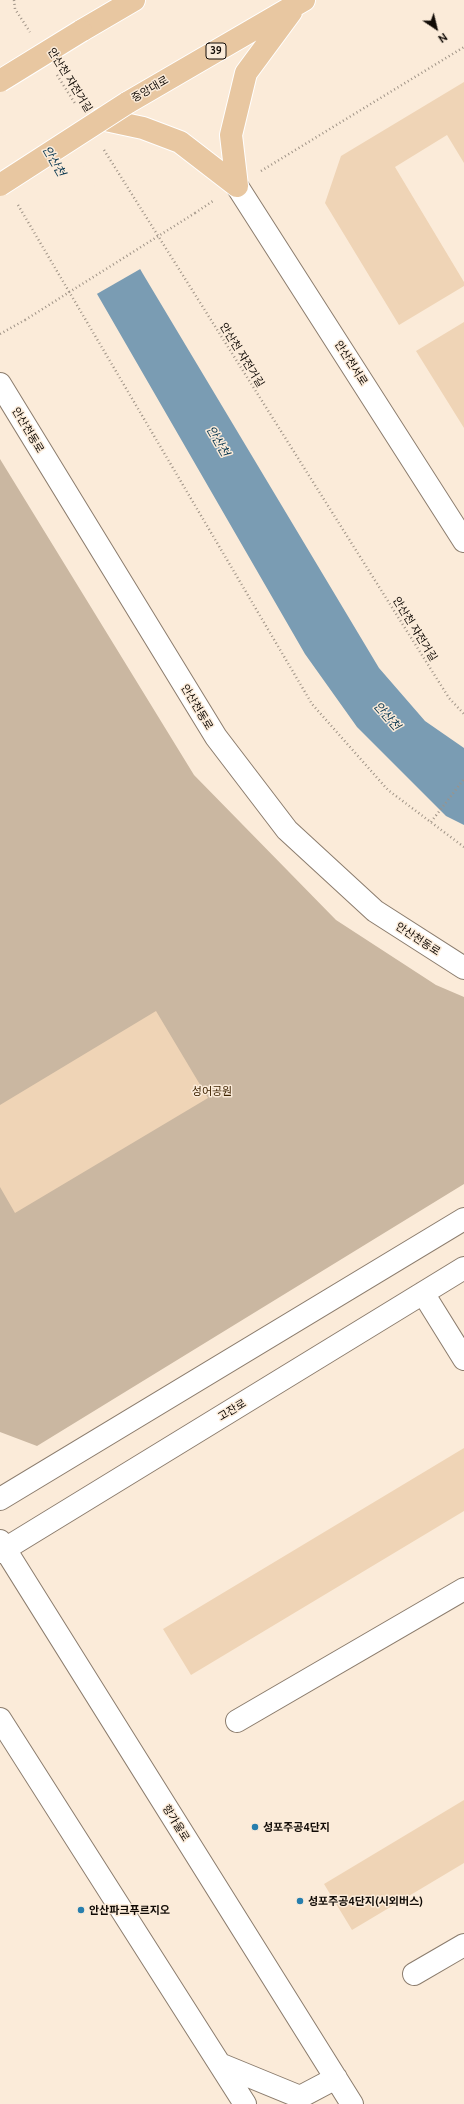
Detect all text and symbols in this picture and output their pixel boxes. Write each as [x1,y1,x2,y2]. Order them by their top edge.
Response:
north arrow [416,8,456,48]
text: N [436,31,450,45]
road number: 39 [206,43,226,59]
street label: 안산천 자전거길 [45,45,95,115]
street label: 중앙대로 [129,73,171,105]
water label: 안산천 [39,143,69,179]
street label: 안산천 자전거길 [217,320,267,390]
street label: 안산천서로 [332,338,370,388]
street label: 안산천동로 [9,405,47,455]
water label: 안산천 [203,423,233,459]
street label: 안산천 자전거길 [390,594,440,664]
street label: 안산천동로 [178,682,216,732]
water label: 안산천 [371,699,403,733]
street label: 안산천동로 [393,920,443,958]
park label: 성어공원 [192,1084,232,1098]
street label: 고잔로 [216,1397,248,1423]
street label: 항가울로 [160,1802,192,1844]
place label: 성포주공4단지 [263,1820,330,1834]
marker: 성포주공4단지 [250,1822,260,1832]
place label: 성포주공4단지(시외버스) [308,1894,423,1908]
marker: 성포주공4단지(시외버스) [295,1896,305,1906]
place label: 안산파크푸르지오 [89,1903,170,1917]
marker: 안산파크푸르지오 [76,1905,86,1915]

